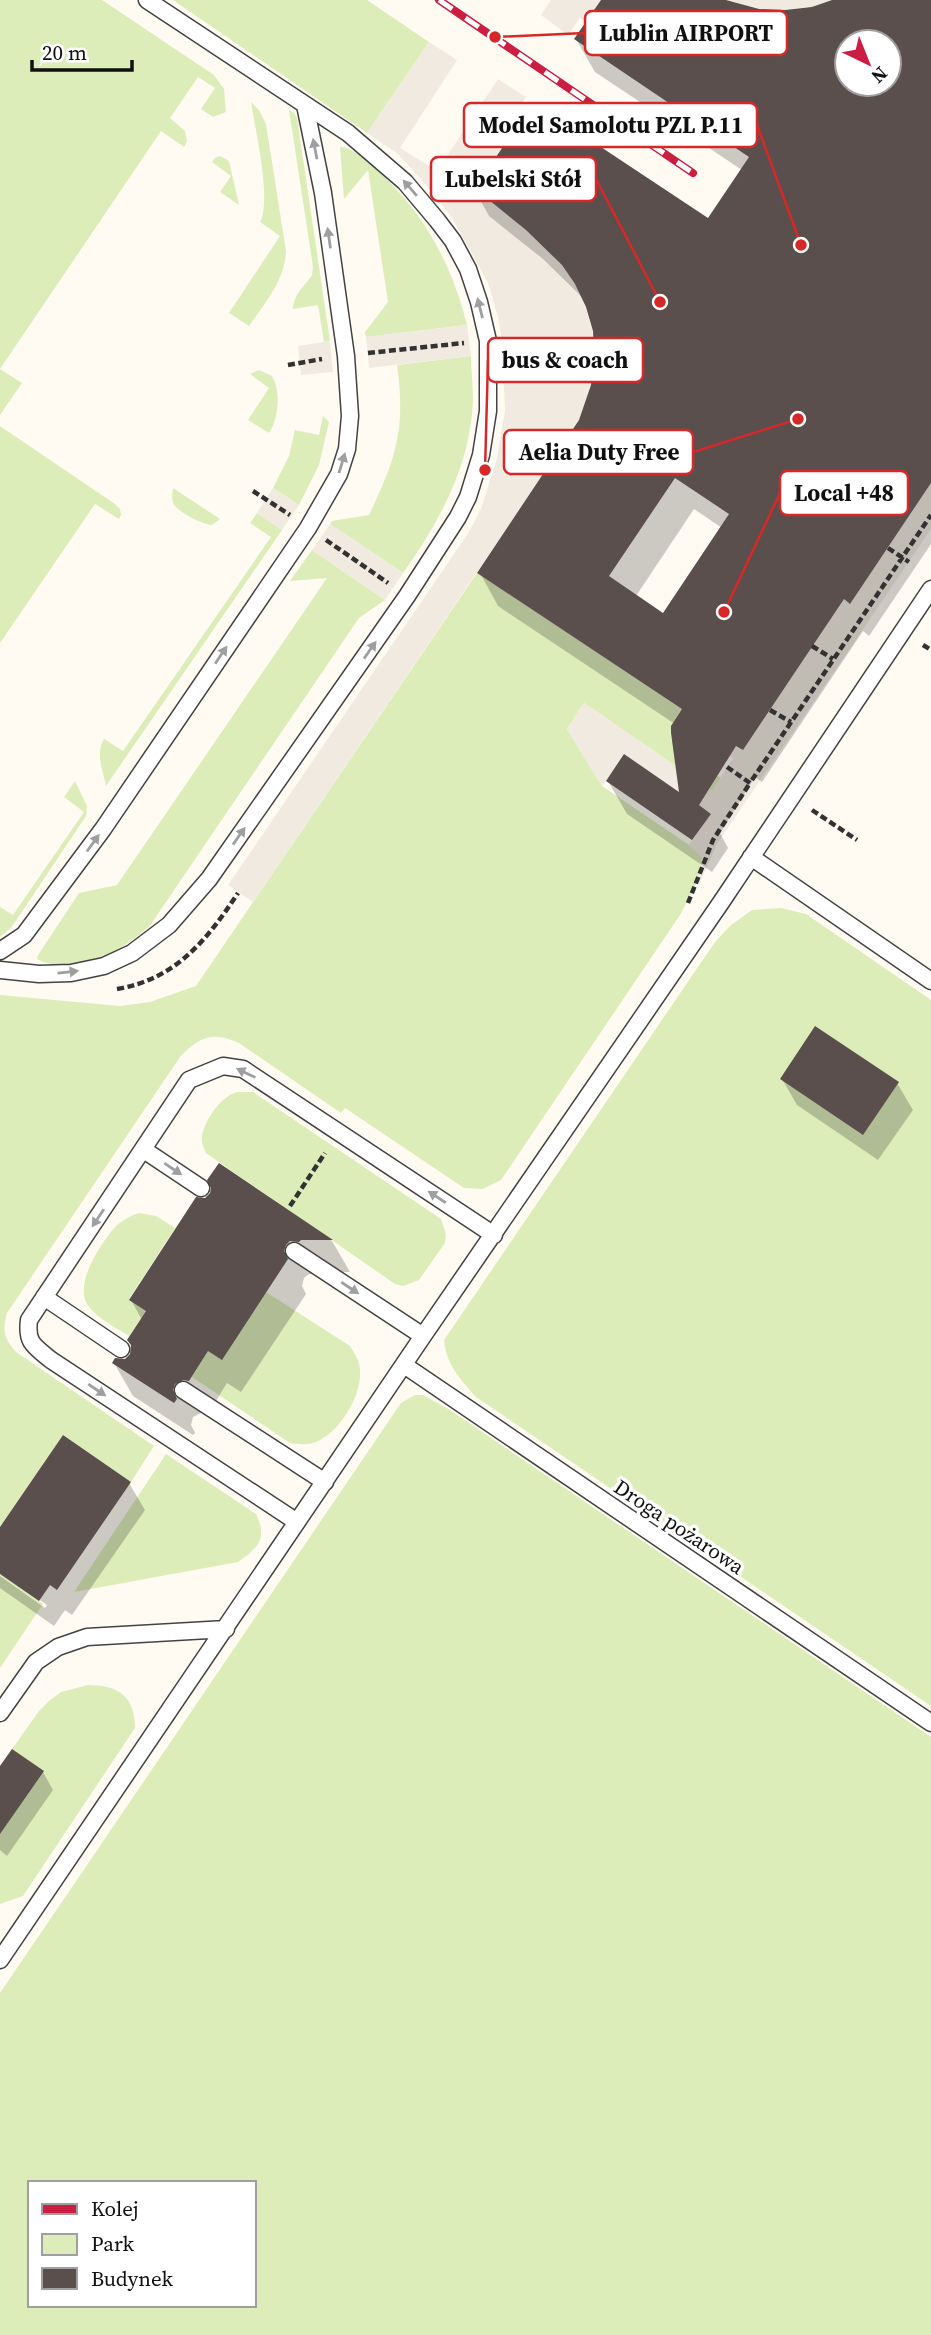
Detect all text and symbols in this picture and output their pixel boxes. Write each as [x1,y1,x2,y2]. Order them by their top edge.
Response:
callout: Lublin AIRPORT [585,11,787,55]
text: Lublin AIRPORT [599,17,773,49]
scale bar [32,28,131,72]
north arrow [833,28,903,98]
text: 20 m [42,38,87,67]
text: N [866,61,894,90]
callout: Model Samolotu PZL P.11 [464,103,757,147]
text: Model Samolotu PZL P.11 [479,109,743,141]
one-way arrow [309,138,320,160]
callout: Lubelski Stół [431,157,596,201]
text: Lubelski Stół [445,163,582,195]
one-way arrow [402,179,418,197]
one-way arrow [323,226,334,248]
one-way arrow [474,297,485,319]
callout: bus & coach [488,338,643,382]
text: bus & coach [501,344,629,376]
callout: Aelia Duty Free [504,430,693,474]
text: Aelia Duty Free [519,436,680,468]
one-way arrow [338,452,348,473]
callout: Local +48 [780,471,908,515]
text: Local +48 [794,477,894,509]
one-way arrow [362,641,376,659]
one-way arrow [214,646,228,664]
one-way arrow [232,827,246,845]
one-way arrow [86,834,100,852]
one-way arrow [57,967,79,978]
one-way arrow [236,1068,256,1080]
one-way arrow [163,1163,182,1176]
one-way arrow [427,1191,446,1204]
one-way arrow [91,1209,105,1227]
one-way arrow [341,1281,360,1294]
one-way arrow [87,1383,106,1396]
street label: Droga pożarowa [608,1472,751,1581]
legend [28,2181,256,2307]
text: Kolej [91,2194,139,2223]
text: Park [91,2229,135,2258]
text: Budynek [91,2264,173,2293]

